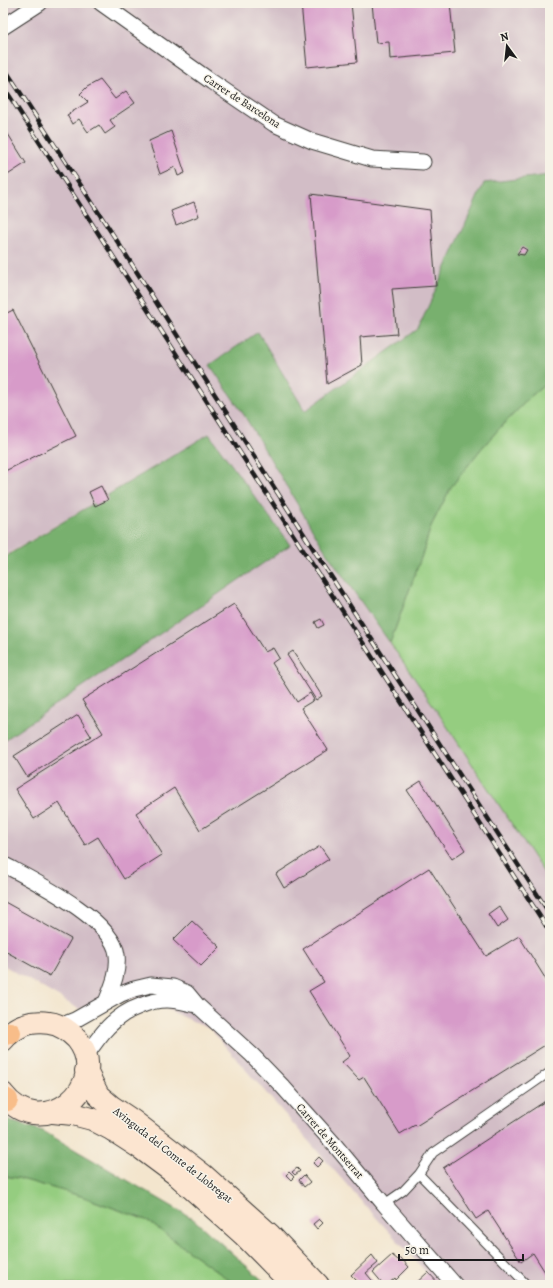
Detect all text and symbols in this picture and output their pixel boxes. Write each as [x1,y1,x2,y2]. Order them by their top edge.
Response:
north arrow [487,26,527,66]
text: N [499,29,510,45]
street label: Carrer de Barcelona [201,70,284,132]
street label: Carrer de Montserrat [293,1100,367,1182]
street label: Avinguda del Comte de Llobregat [109,1103,236,1207]
scale bar [399,1236,523,1262]
text: 50 m [405,1242,429,1258]

